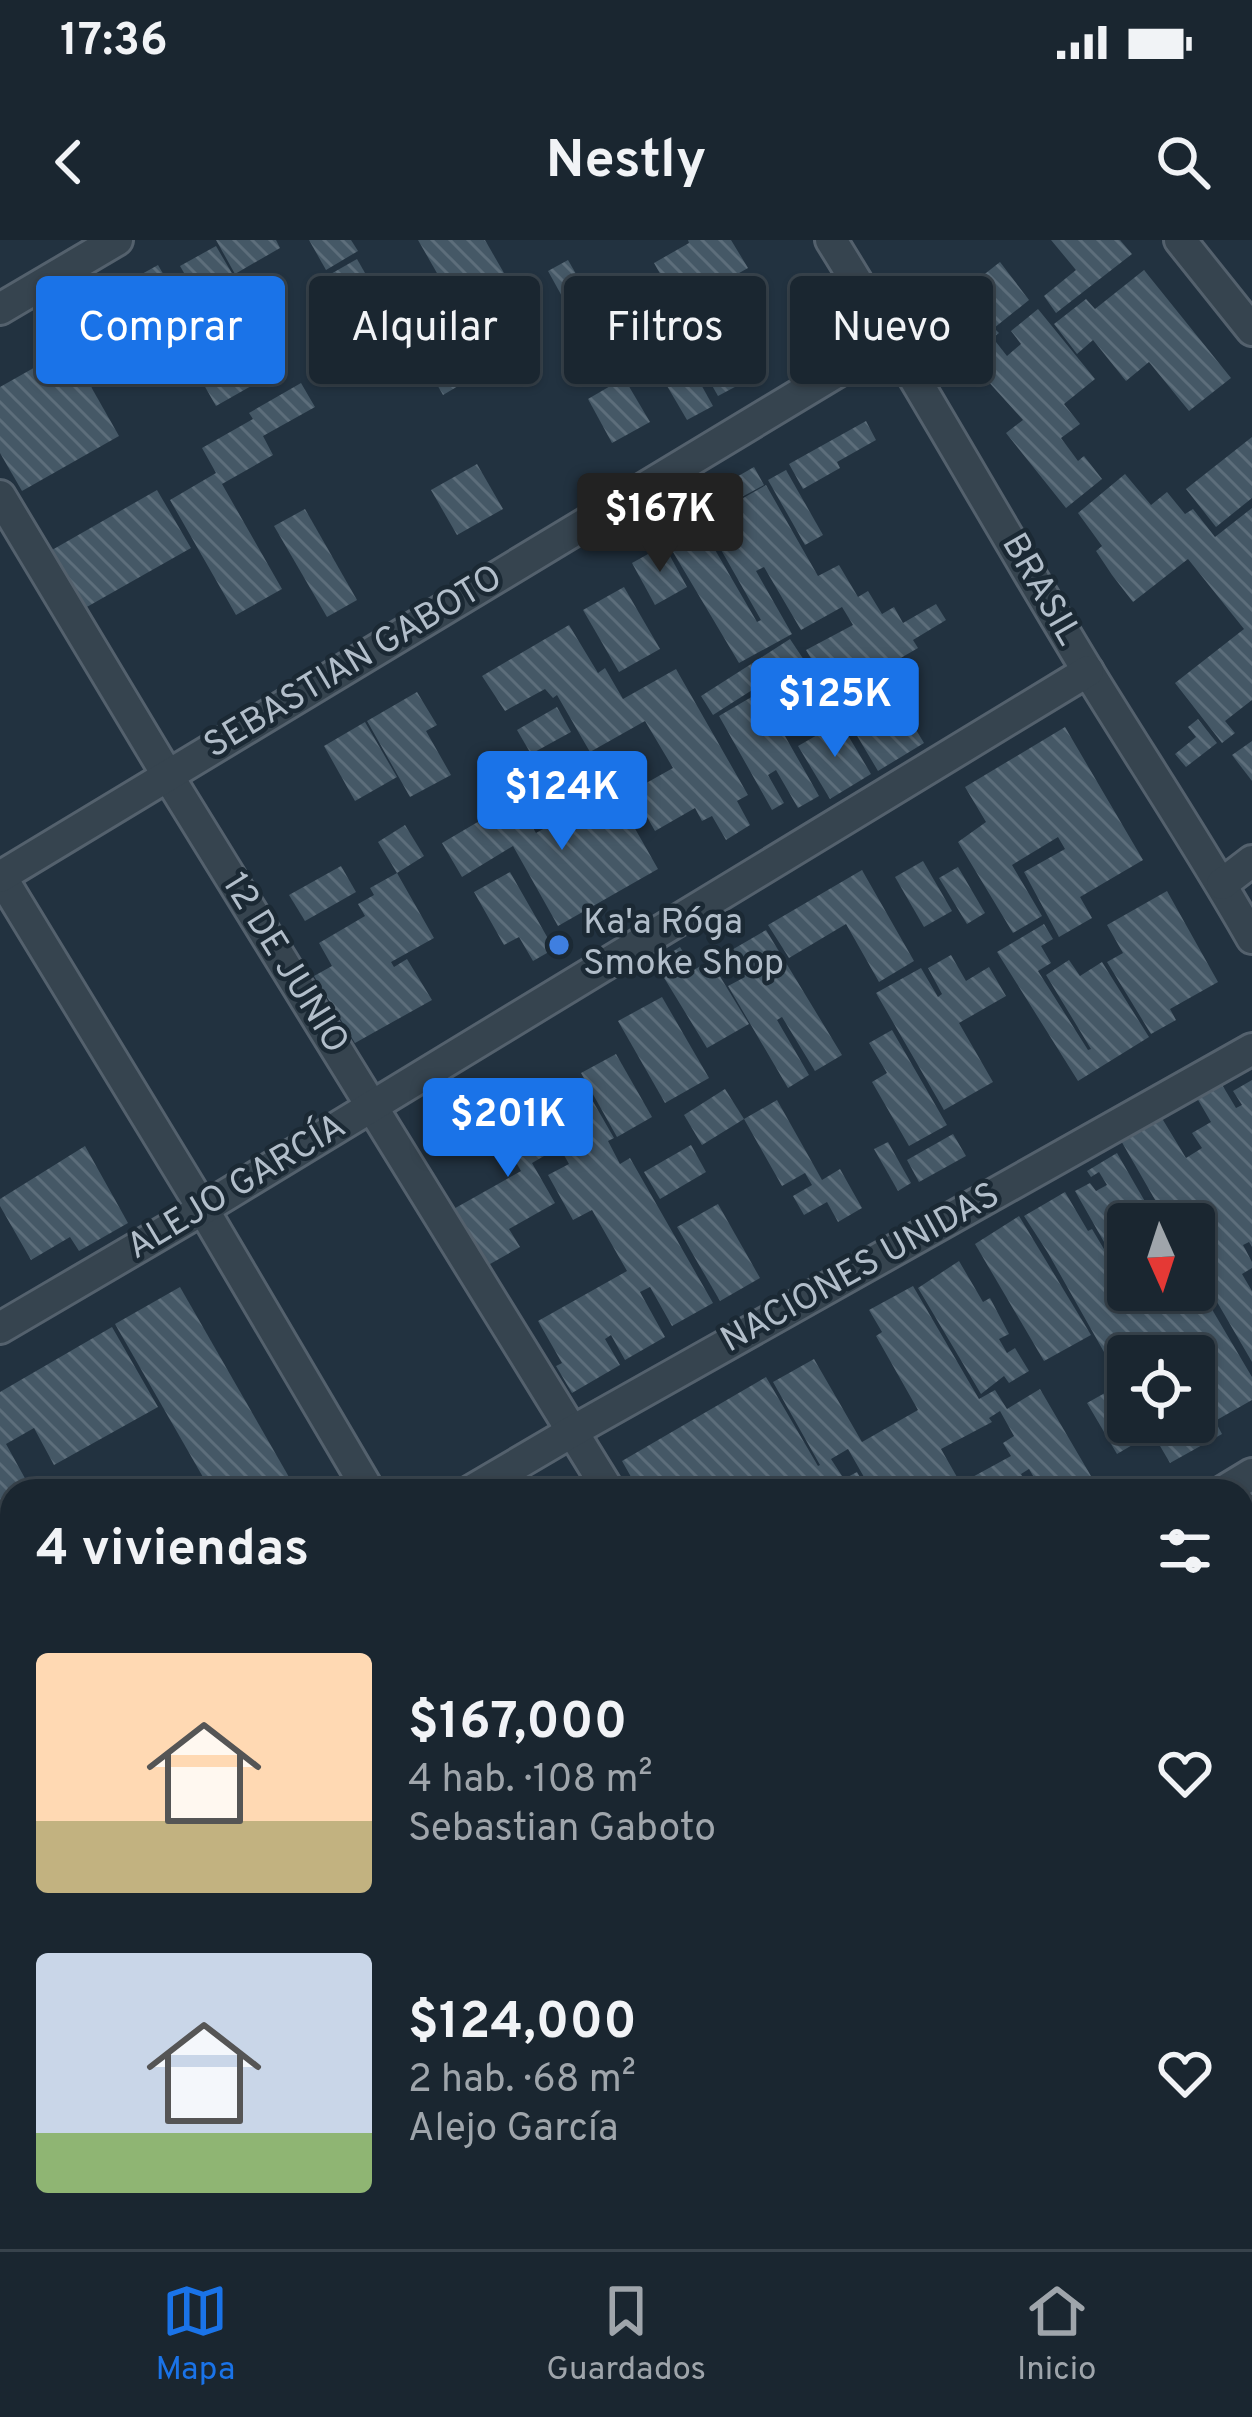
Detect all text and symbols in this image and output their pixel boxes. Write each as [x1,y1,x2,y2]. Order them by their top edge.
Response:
text: 17:36 [60,14,168,71]
text: Nestly [546,128,706,197]
icon: back [36,129,102,195]
icon: search [1150,129,1216,195]
chip: Comprar [36,276,285,384]
chip: Alquilar [309,276,540,384]
chip: Filtros [564,276,766,384]
chip: Nuevo [790,276,993,384]
pin: $167K [576,473,744,575]
text: $167K [604,487,716,536]
street label: BRASIL [990,526,1090,654]
street label: SEBASTIAN GABOTO [197,556,511,770]
pin: $125K [751,658,919,760]
text: $125K [778,672,892,721]
pin: $124K [478,751,646,853]
text: $124K [504,765,620,814]
street label: 12 DE JUNIO [210,865,358,1063]
place label: Ka'a Róga Smoke Shop [583,901,784,988]
marker: Ka'a Róga Smoke Shop [546,932,572,958]
pin: $201K [424,1078,592,1180]
text: $201K [450,1092,566,1141]
street label: ALEJO GARCÍA [118,1103,355,1271]
street label: NACIONES UNIDAS [714,1173,1008,1365]
north arrow [1107,1203,1215,1311]
map controls [1107,1203,1215,1443]
button: locate [1107,1335,1215,1443]
icon: filters [1152,1518,1218,1584]
text: 4 viviendas [36,1519,309,1584]
text: $167,000 [408,1692,627,1757]
icon: home [132,1701,276,1845]
icon: heart [1152,1740,1218,1806]
text: 4 hab. · 108 m² [408,1757,653,1806]
text: Sebastian Gaboto [408,1806,716,1855]
text: $124,000 [408,1992,637,2057]
icon: home [132,2001,276,2145]
icon: heart [1152,2040,1218,2106]
text: 2 hab. · 68 m² [408,2057,636,2106]
text: Alejo García [408,2106,618,2155]
tab: Mapa [155,2278,235,2392]
tab: Guardados [546,2278,706,2392]
tab: Inicio [1017,2278,1097,2392]

